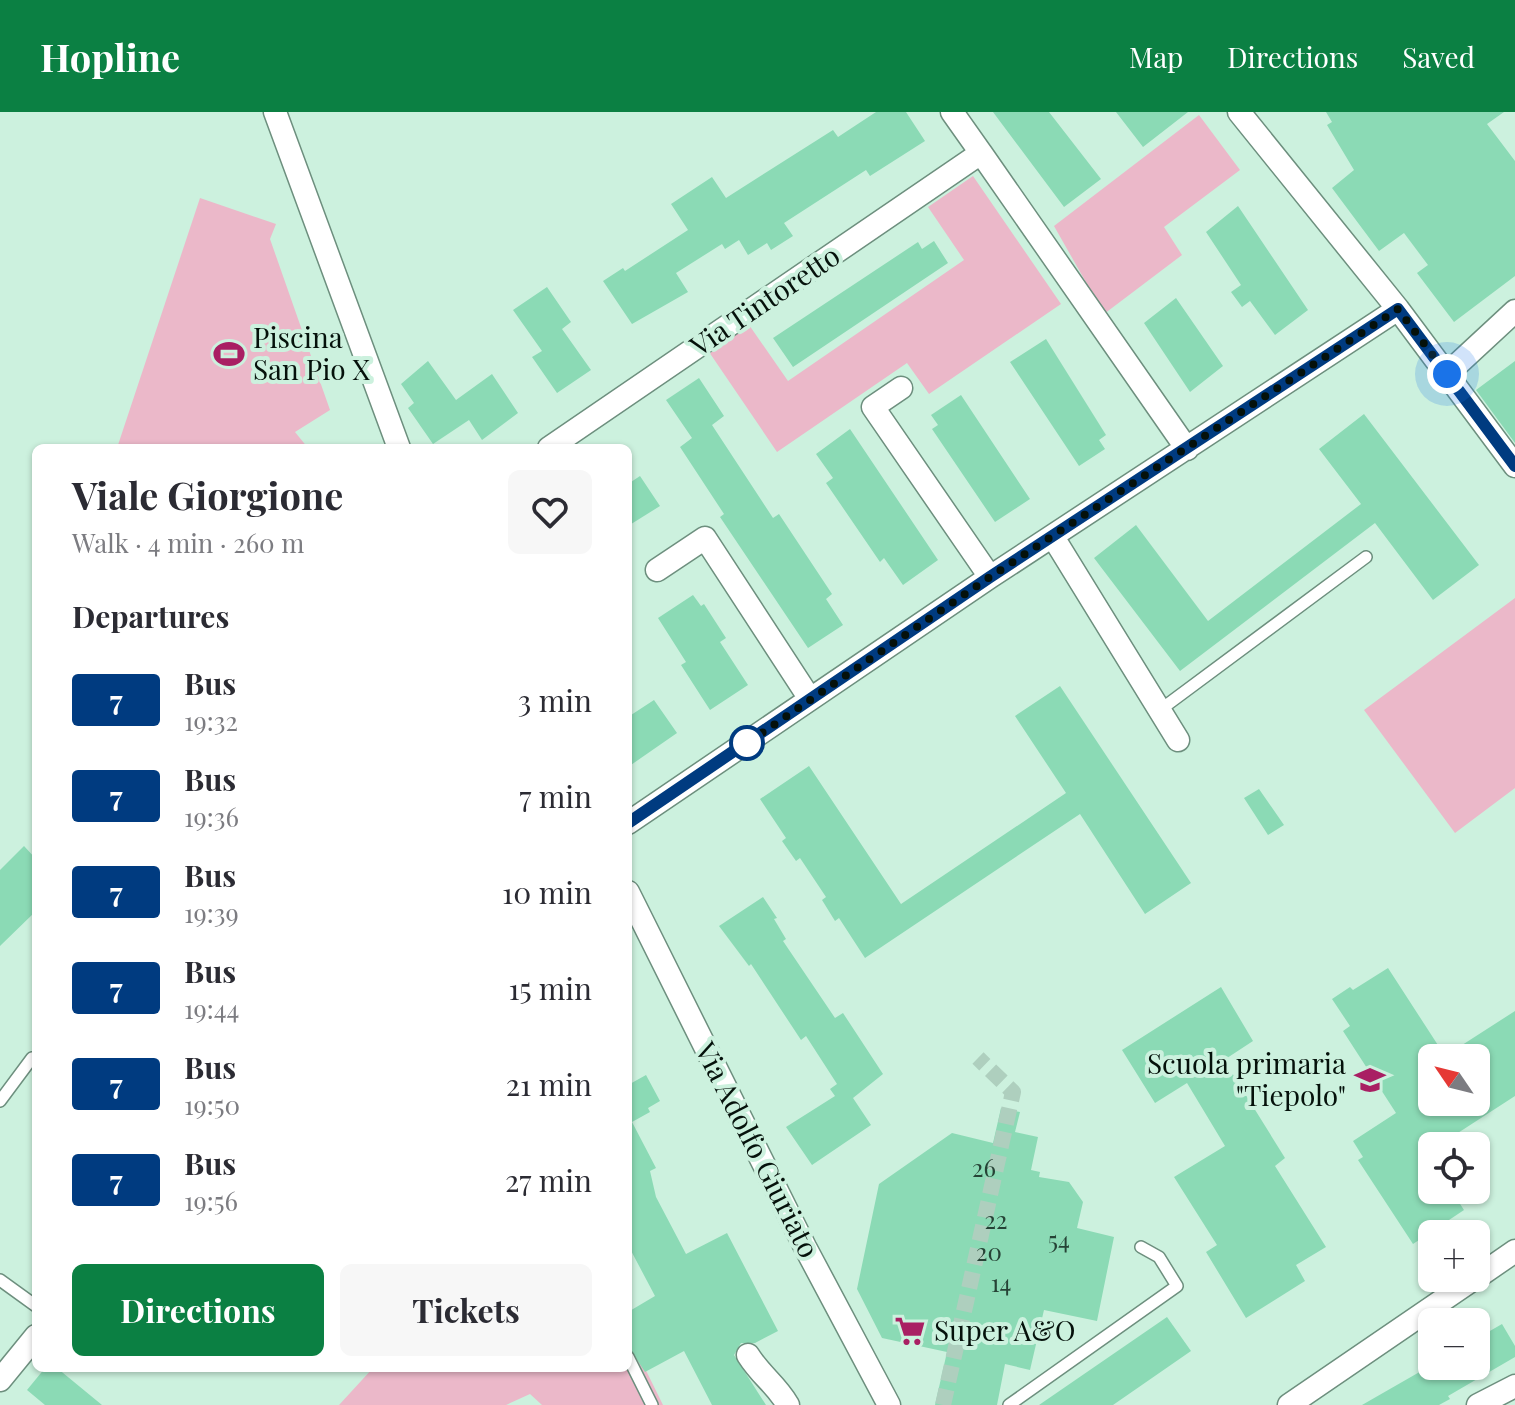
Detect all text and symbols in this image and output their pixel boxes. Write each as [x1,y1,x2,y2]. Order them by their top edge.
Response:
text: Hopline [40,31,180,82]
text: Map [1129,38,1183,75]
text: Directions [1227,38,1358,75]
text: Saved [1402,38,1475,75]
street label: Via Tintoretto [681,236,846,364]
place label: Piscina San Pio X [253,318,370,387]
sports icon: Piscina San Pio X [212,337,246,371]
your location [1427,354,1467,394]
text: Viale Giorgione [72,469,343,520]
button: heart [508,470,592,554]
text: Walk · 4 min · 260 m [72,525,304,560]
text: Departures [72,596,229,636]
text: Bus [184,663,236,703]
text: 3 min [518,680,592,720]
text: 7 [110,681,122,718]
text: 19:32 [184,703,238,738]
unlabelled marker [730,726,764,760]
text: Bus [184,759,236,799]
text: 7 min [519,776,592,816]
text: 7 [110,777,122,814]
text: 19:36 [184,799,239,834]
text: Bus [184,855,236,895]
text: 10 min [502,872,592,912]
text: 7 [110,873,122,910]
text: 19:39 [184,895,239,930]
text: Bus [184,951,236,991]
text: 15 min [508,968,592,1008]
text: 7 [110,969,122,1006]
text: 19:44 [184,991,239,1026]
street label: Via Adolfo Giuriato [688,1035,829,1263]
place label: Scuola primaria "Tiepolo" [1147,1044,1346,1113]
north arrow [1418,1044,1490,1116]
map controls [1418,1044,1490,1380]
text: Bus [184,1047,236,1087]
school or university icon: Scuola primaria "Tiepolo" [1353,1063,1387,1097]
text: 21 min [506,1064,592,1104]
text: 7 [110,1065,122,1102]
text: 19:50 [184,1087,240,1122]
button: locate [1418,1132,1490,1204]
text: Bus [184,1143,236,1183]
house number: 26 [972,1151,996,1183]
text: 27 min [505,1160,592,1200]
text: 7 [110,1161,122,1198]
text: 19:56 [184,1183,238,1218]
house number: 22 [985,1203,1008,1235]
button: + [1418,1220,1490,1292]
house number: 54 [1048,1223,1070,1255]
house number: 20 [976,1235,1002,1267]
button: Directions [72,1264,324,1356]
button: Tickets [340,1264,592,1356]
house number: 14 [991,1266,1011,1298]
button: − [1418,1308,1490,1380]
place label: Super A&O [934,1311,1076,1348]
supermarket icon: Super A&O [893,1314,927,1348]

